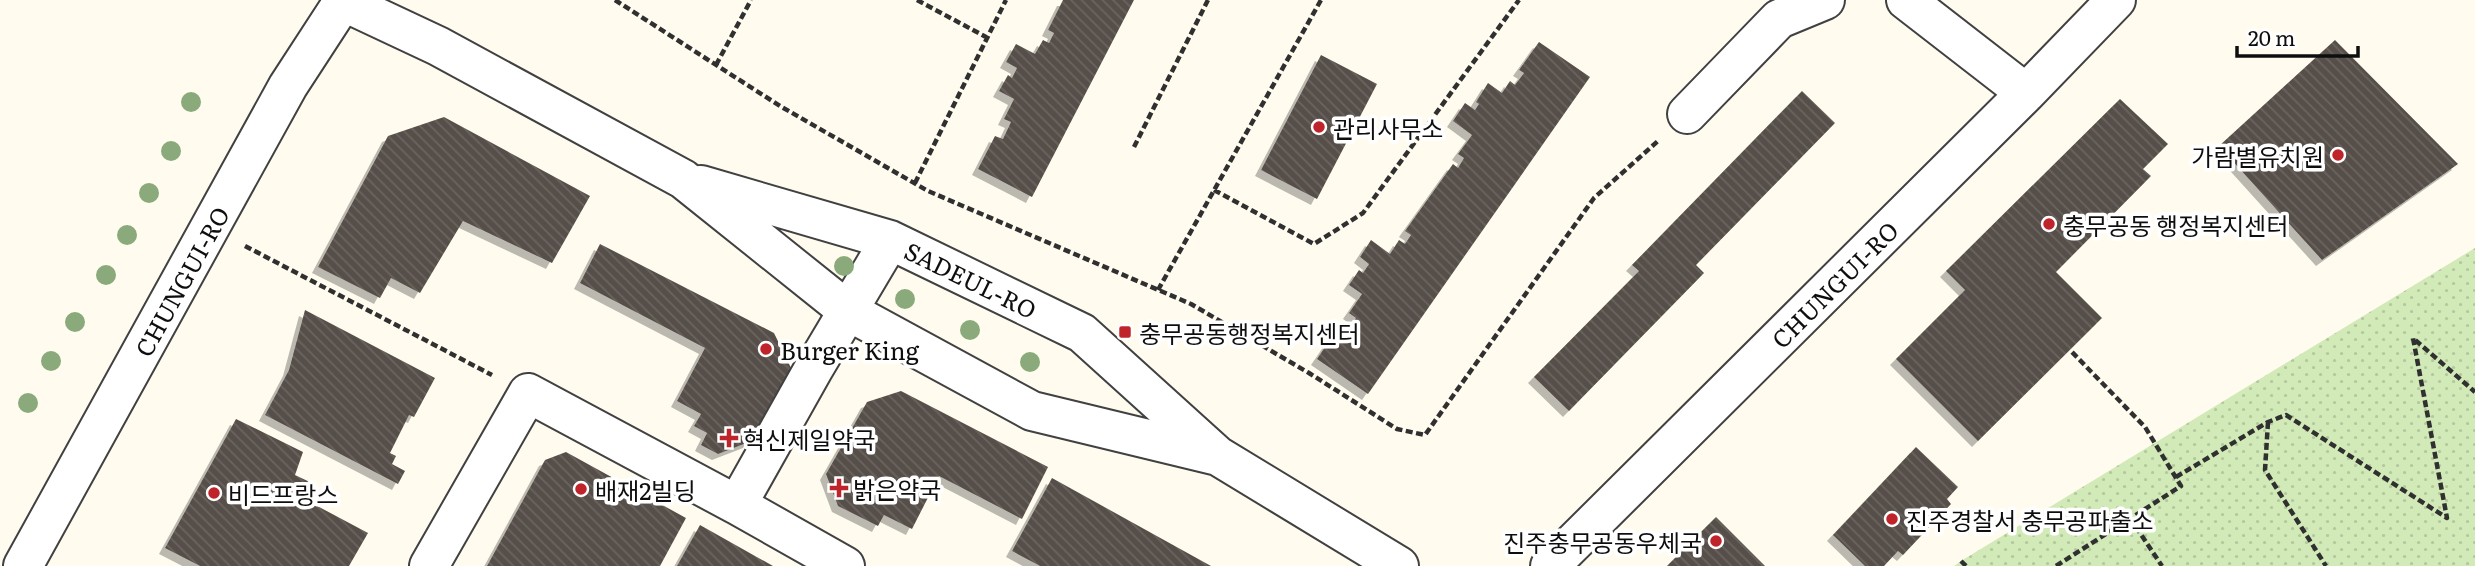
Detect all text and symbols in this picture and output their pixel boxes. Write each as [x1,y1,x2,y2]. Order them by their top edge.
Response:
scale bar [2237,14,2358,58]
text: 20 m [2248,21,2295,52]
place label: 관리사무소 [1333,110,1443,145]
marker: 관리사무소 [1311,119,1327,135]
place label: 가람별유치원 [2192,138,2324,173]
marker: 가람별유치원 [2330,147,2346,163]
street label: CHUNGUI-RO [125,200,237,362]
place label: 충무공동 행정복지센터 [2063,207,2289,242]
street label: CHUNGUI-RO [1763,213,1905,355]
marker: 충무공동 행정복지센터 [2041,216,2057,232]
street label: SADEUL-RO [899,232,1043,326]
place label: 충무공동행정복지센터 [1139,315,1360,350]
marker: 충무공동행정복지센터 [1117,324,1133,340]
place label: Burger King [780,332,920,367]
marker: Burger King [758,341,774,357]
place label: 혁신제일약국 [743,421,875,456]
marker: 혁신제일약국 [721,430,737,446]
place label: 밝은약국 [853,471,941,506]
place label: 배재2빌딩 [595,472,696,507]
place label: 비드프랑스 [228,476,338,511]
marker: 밝은약국 [831,480,847,496]
marker: 배재2빌딩 [573,481,589,497]
marker: 비드프랑스 [206,485,222,501]
place label: 진주경찰서 충무공파출소 [1906,502,2154,537]
marker: 진주경찰서 충무공파출소 [1884,511,1900,527]
place label: 진주충무공동우체국 [1503,524,1702,559]
marker: 진주충무공동우체국 [1708,533,1724,549]

